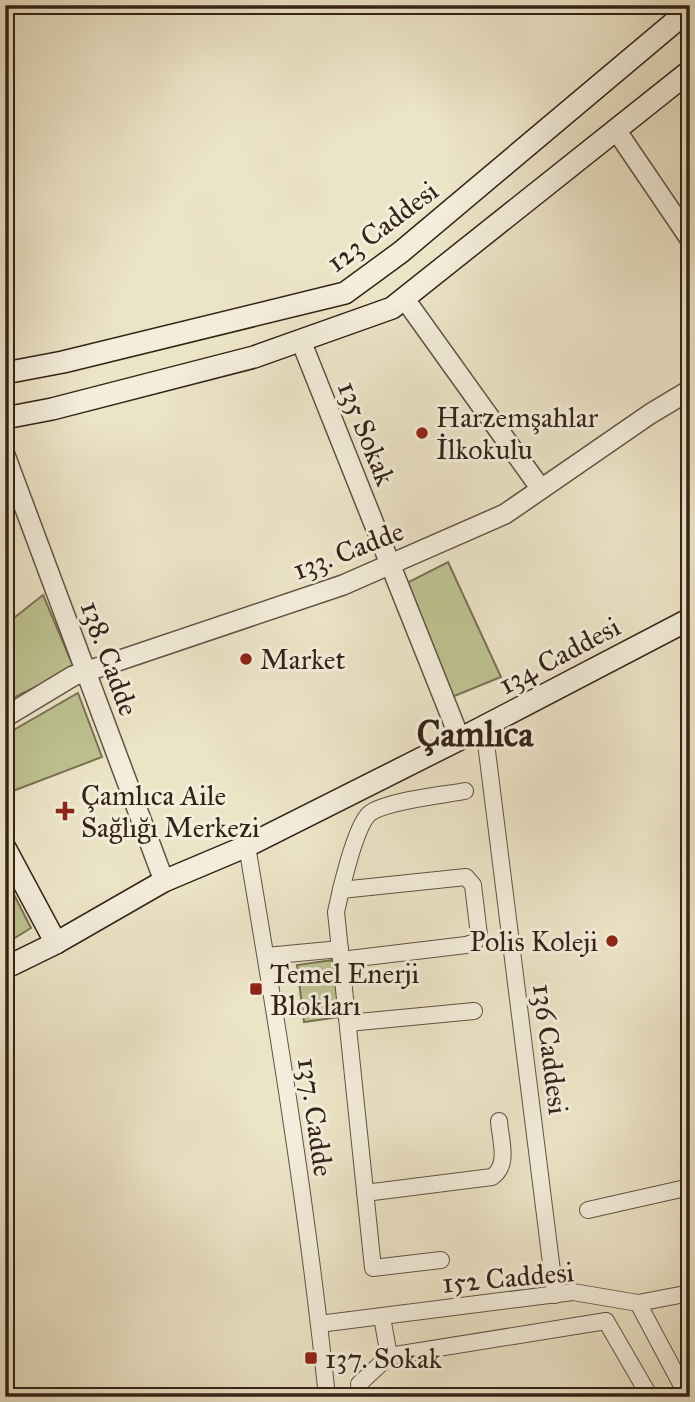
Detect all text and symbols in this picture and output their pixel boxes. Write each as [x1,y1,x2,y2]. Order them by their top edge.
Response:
street label: 123 Caddesi [320,173,445,280]
street label: 135 Sokak [330,376,403,490]
place label: Harzemşahlar İlkokulu [436,400,599,467]
marker: Harzemşahlar İlkokulu [414,425,430,441]
street label: 133. Cadde [288,513,409,588]
street label: 138. Cadde [73,596,146,720]
street label: 134 Caddesi [493,609,626,702]
place label: Market [260,642,345,677]
marker: Market [238,651,254,667]
district label: Çamlıca [417,713,535,757]
place label: Çamlıca Aile Sağlığı Merkezi [81,778,260,845]
marker: Çamlıca Aile Sağlığı Merkezi [55,801,75,821]
place label: Polis Koleji [470,924,598,959]
marker: Polis Koleji [604,933,620,949]
place label: Temel Enerji Blokları [270,956,419,1023]
marker: Temel Enerji Blokları [248,981,264,997]
street label: 136 Caddesi [525,982,576,1117]
street label: 137. Cadde [290,1056,341,1179]
street label: 152 Caddesi [441,1254,576,1301]
place label: 137. Sokak [325,1341,442,1376]
marker: 137. Sokak [303,1350,319,1366]

